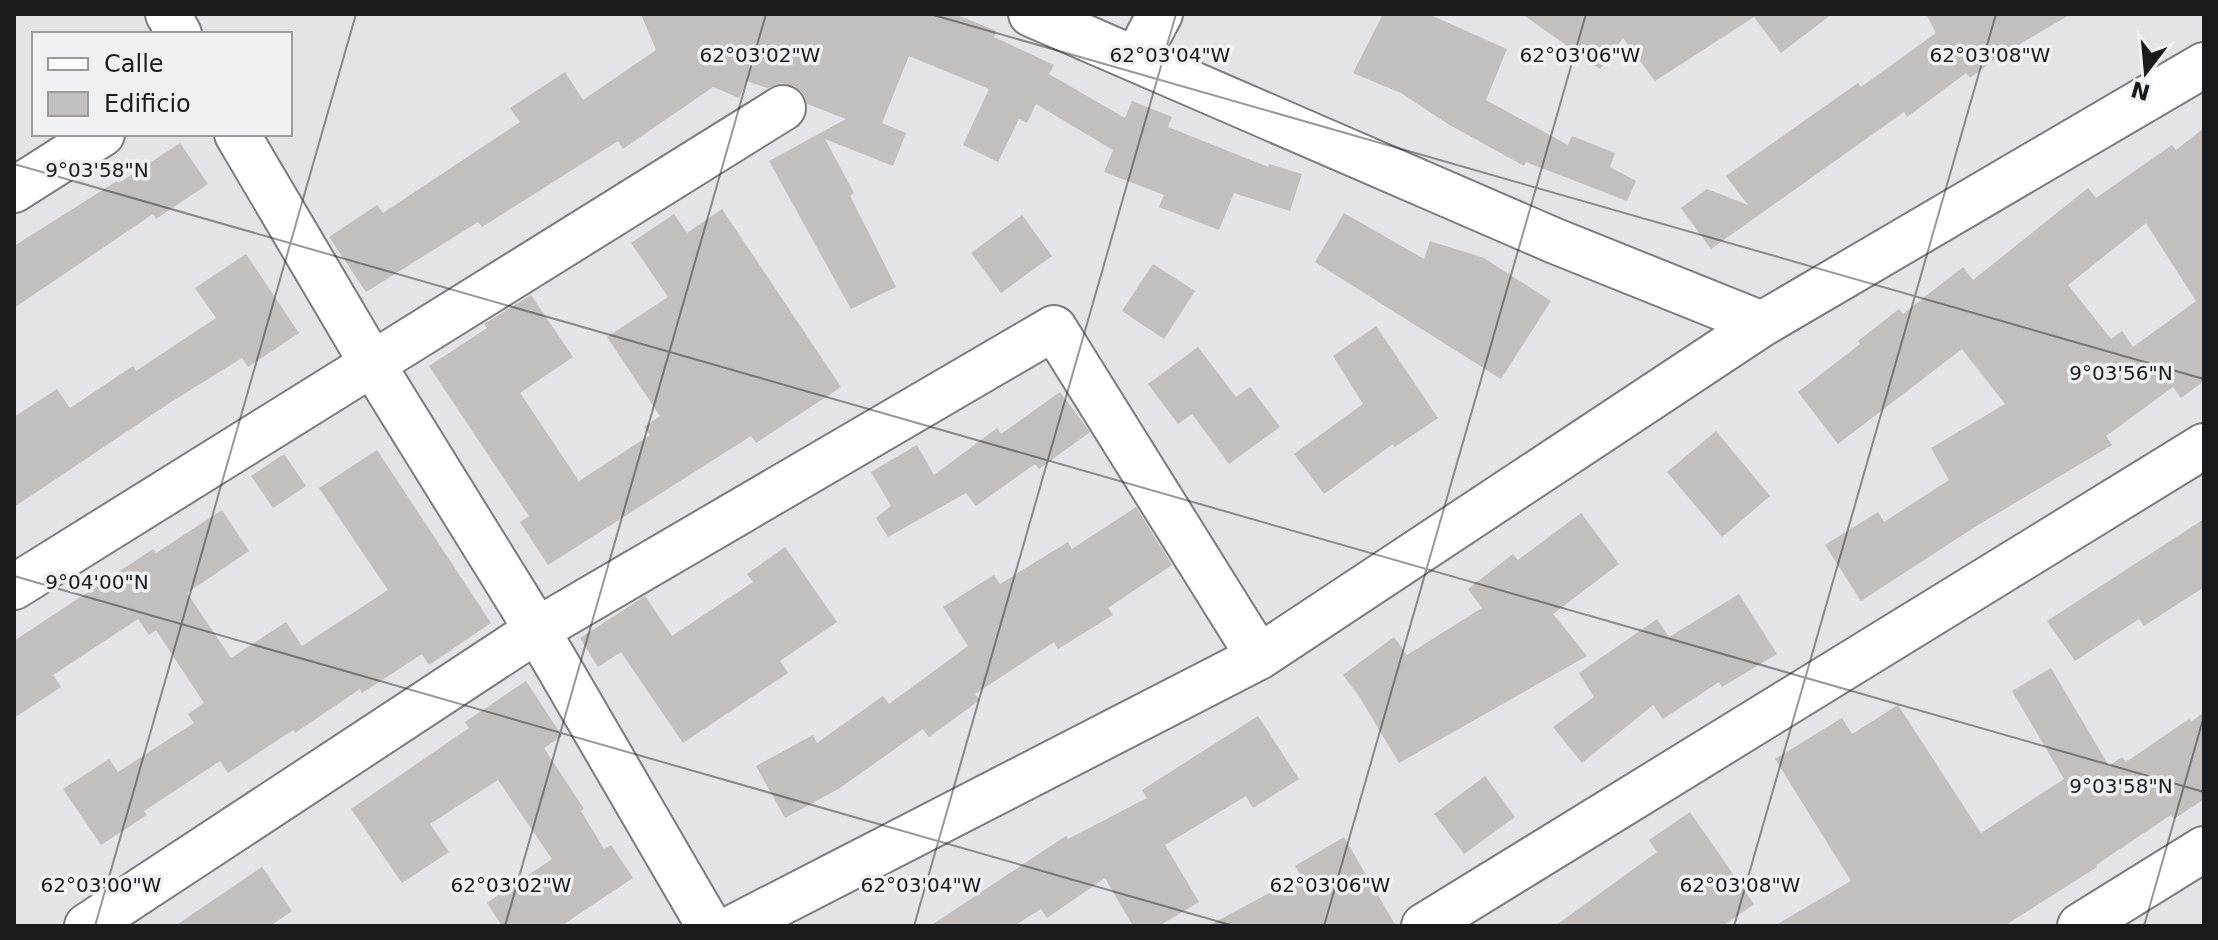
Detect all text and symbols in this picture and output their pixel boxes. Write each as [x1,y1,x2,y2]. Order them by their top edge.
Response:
legend [32,32,292,136]
north arrow [2106,32,2186,112]
text: 62°03'02"W [700,43,821,67]
text: 62°03'04"W [1110,43,1231,67]
text: 62°03'06"W [1520,43,1641,67]
text: 62°03'08"W [1930,43,2051,67]
text: Calle [104,50,164,78]
text: N [2128,76,2153,105]
text: Edificio [104,90,191,118]
text: 9°03'58"N [45,158,149,182]
text: 9°03'56"N [2069,361,2173,385]
text: 9°04'00"N [45,570,149,594]
text: 9°03'58"N [2069,774,2173,798]
text: 62°03'00"W [41,873,162,897]
text: 62°03'02"W [451,873,572,897]
text: 62°03'04"W [861,873,982,897]
text: 62°03'06"W [1270,873,1391,897]
text: 62°03'08"W [1680,873,1801,897]

